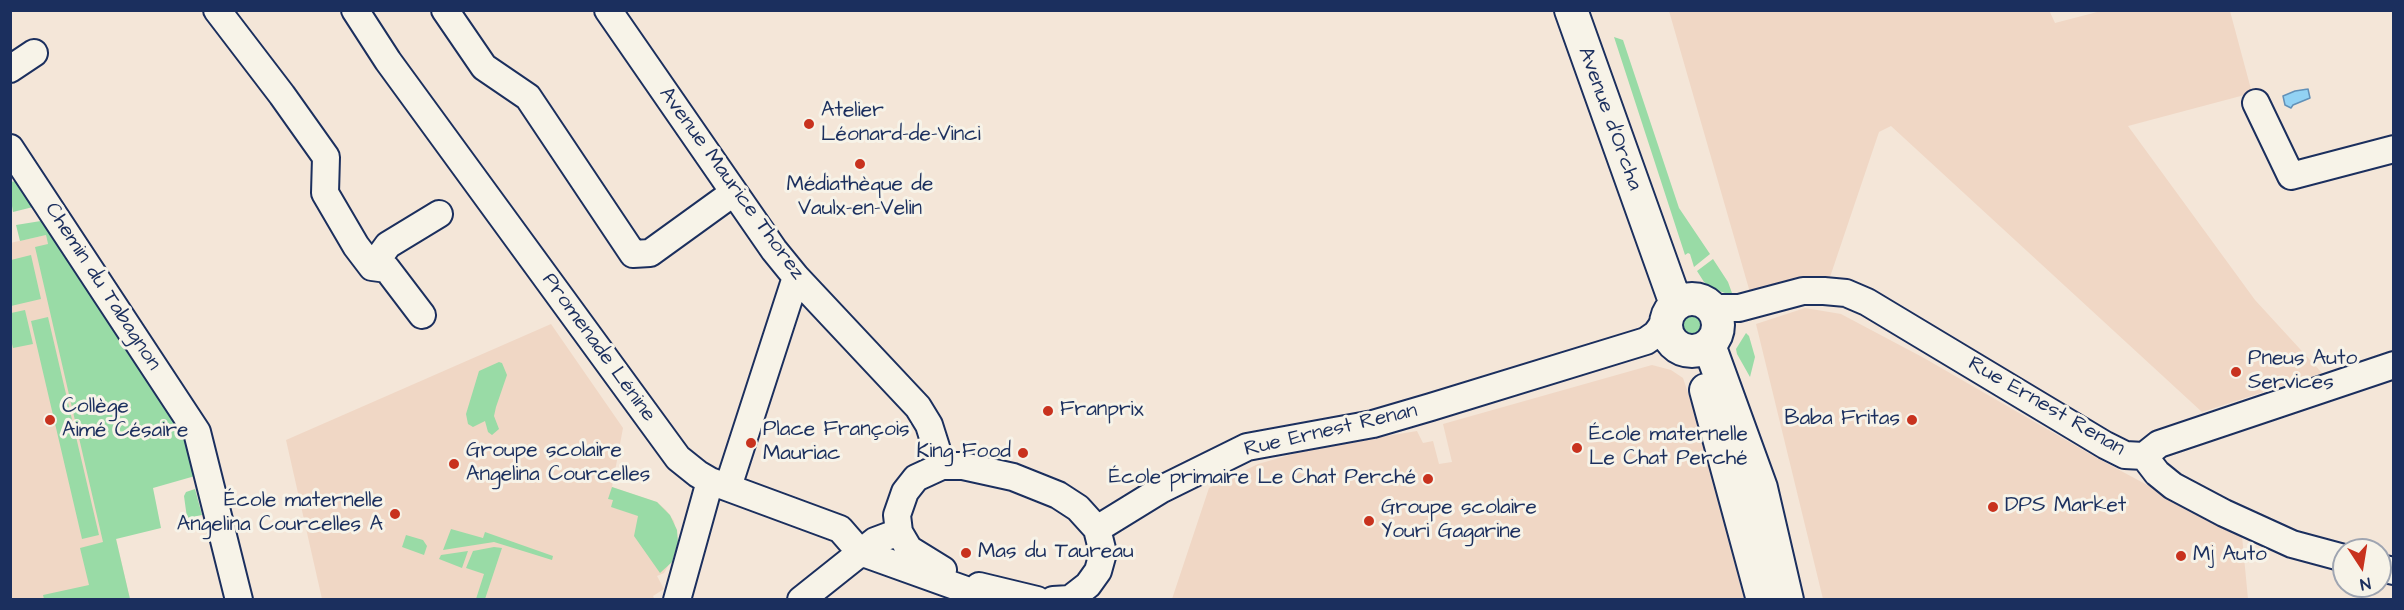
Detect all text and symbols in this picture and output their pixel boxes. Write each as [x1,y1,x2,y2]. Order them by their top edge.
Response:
street label: Avenue d'Orcha [1571,44,1647,194]
street label: Avenue Maurice Thorez [653,83,809,285]
place label: Atelier Léonard-de-Vinci [821,99,981,149]
marker: Atelier Léonard-de-Vinci [802,117,816,131]
marker: Médiathèque de Vaulx-en-Velin [853,157,867,171]
place label: Médiathèque de Vaulx-en-Velin [787,173,933,223]
street label: Chemin du Tabagnon [38,198,166,376]
street label: Promenade Lénine [536,269,660,427]
place label: Pneus Auto Services [2248,347,2357,397]
street label: Rue Ernest Renan [1963,352,2129,462]
marker: Pneus Auto Services [2229,365,2243,379]
place label: Collège Aimé Césaire [62,395,188,445]
place label: Franprix [1060,398,1144,424]
street label: Rue Ernest Renan [1242,399,1420,463]
marker: Franprix [1041,404,1055,418]
place label: Baba Fritas [1784,407,1900,433]
marker: Collège Aimé Césaire [43,413,57,427]
marker: Baba Fritas [1905,413,1919,427]
place label: Place François Mauriac [763,418,910,468]
place label: École maternelle Le Chat Perché [1589,423,1748,473]
marker: Place François Mauriac [744,436,758,450]
place label: Groupe scolaire Angelina Courcelles [466,439,650,489]
place label: King Food [916,440,1011,466]
marker: École maternelle Le Chat Perché [1570,441,1584,455]
marker: King Food [1016,446,1030,460]
marker: Groupe scolaire Angelina Courcelles [447,457,461,471]
place label: École primaire Le Chat Perché [1109,466,1416,492]
marker: École primaire Le Chat Perché [1421,472,1435,486]
place label: École maternelle Angelina Courcelles A [177,489,383,539]
place label: DPS Market [2005,494,2126,520]
place label: Groupe scolaire Youri Gagarine [1381,496,1537,546]
marker: DPS Market [1986,500,2000,514]
marker: École maternelle Angelina Courcelles A [388,507,402,521]
marker: Groupe scolaire Youri Gagarine [1362,514,1376,528]
north arrow [2332,538,2392,598]
place label: Mas du Taureau [978,540,1134,566]
place label: Mj Auto [2193,543,2267,569]
marker: Mas du Taureau [959,546,973,560]
marker: Mj Auto [2174,549,2188,563]
text: N [2358,572,2373,595]

